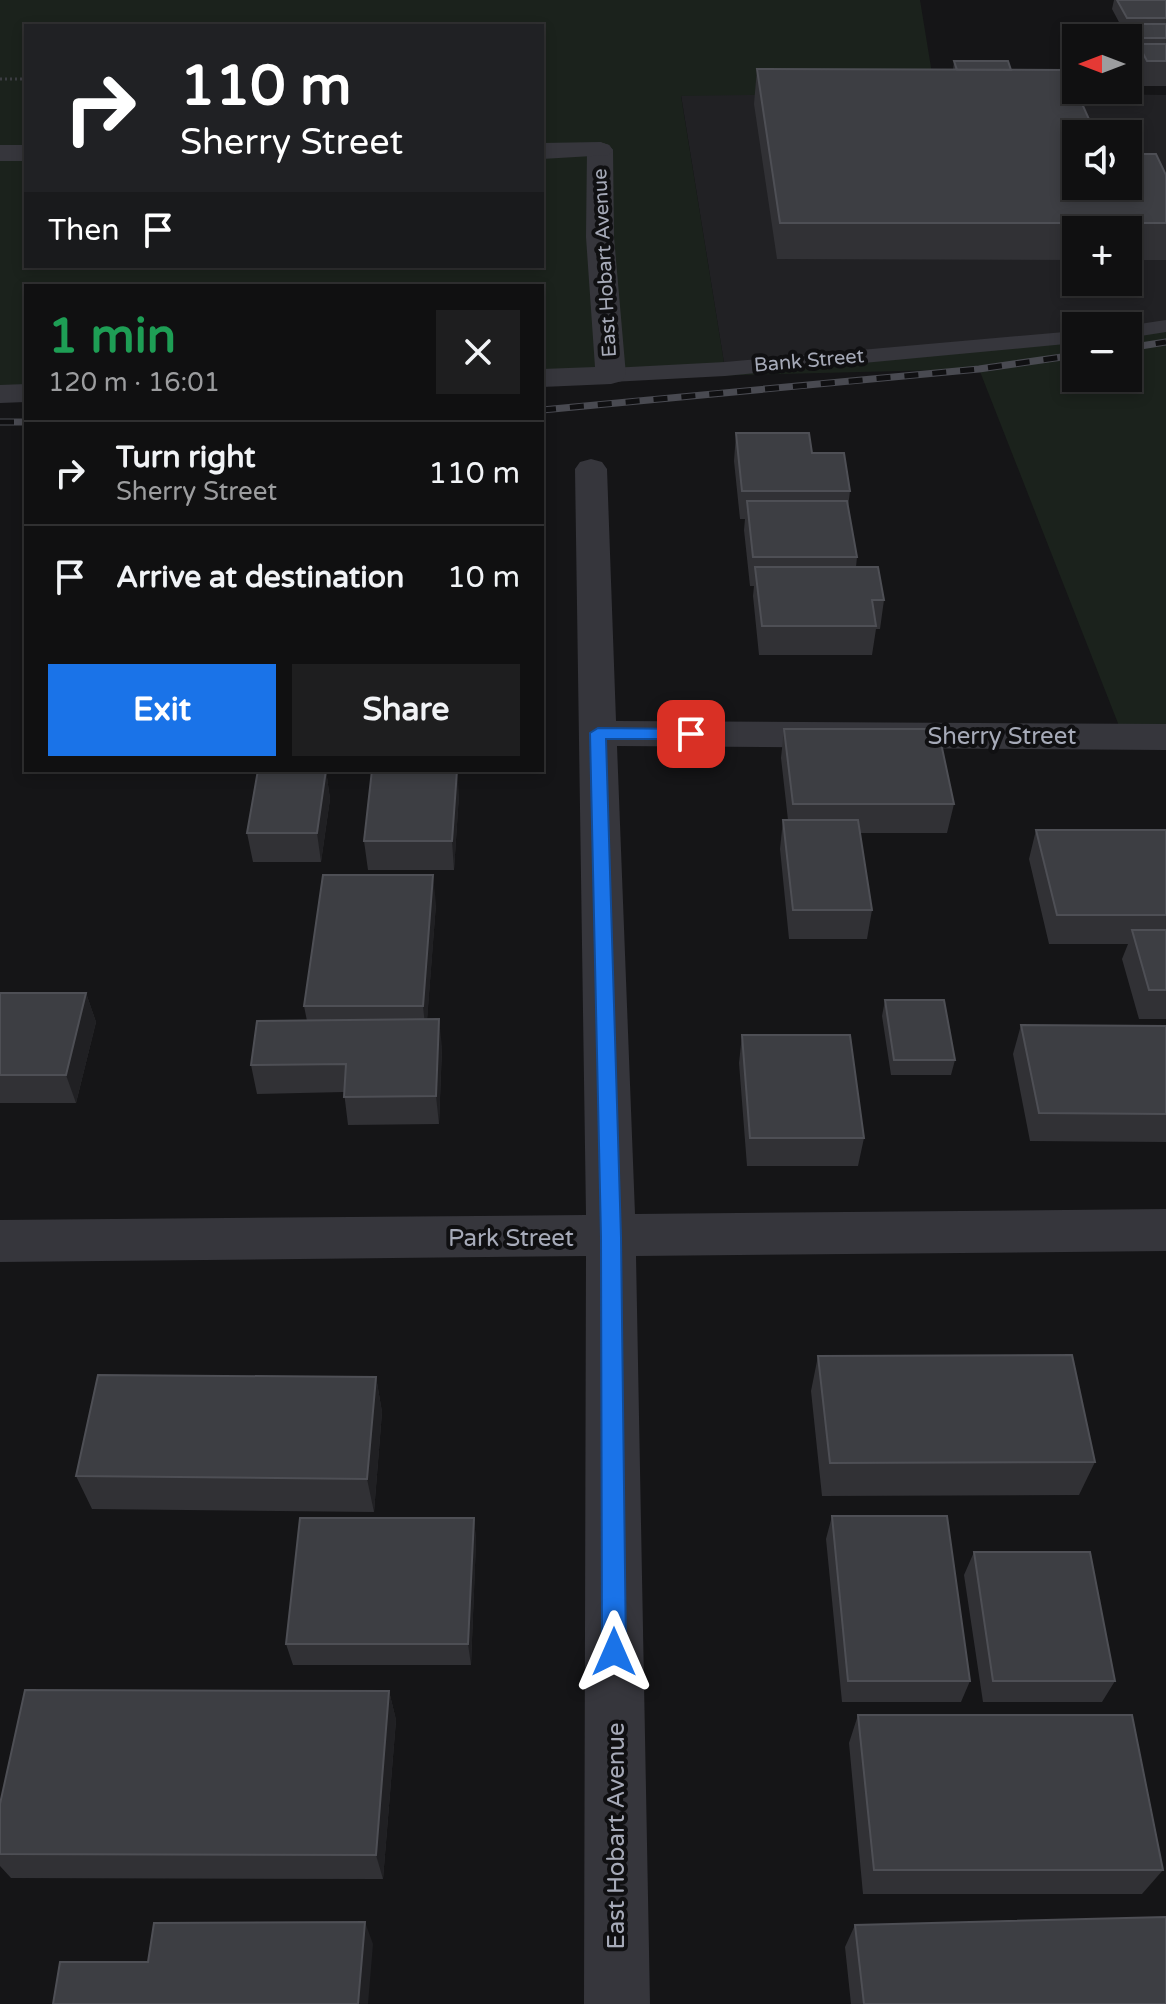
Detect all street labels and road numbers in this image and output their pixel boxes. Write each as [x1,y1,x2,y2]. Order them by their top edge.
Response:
street label: East Hobart Avenue [588,168,622,358]
street label: Bank Street [753,344,865,378]
street label: Sherry Street [928,722,1076,751]
street label: Park Street [448,1224,574,1253]
street label: East Hobart Avenue [602,1723,631,1949]

